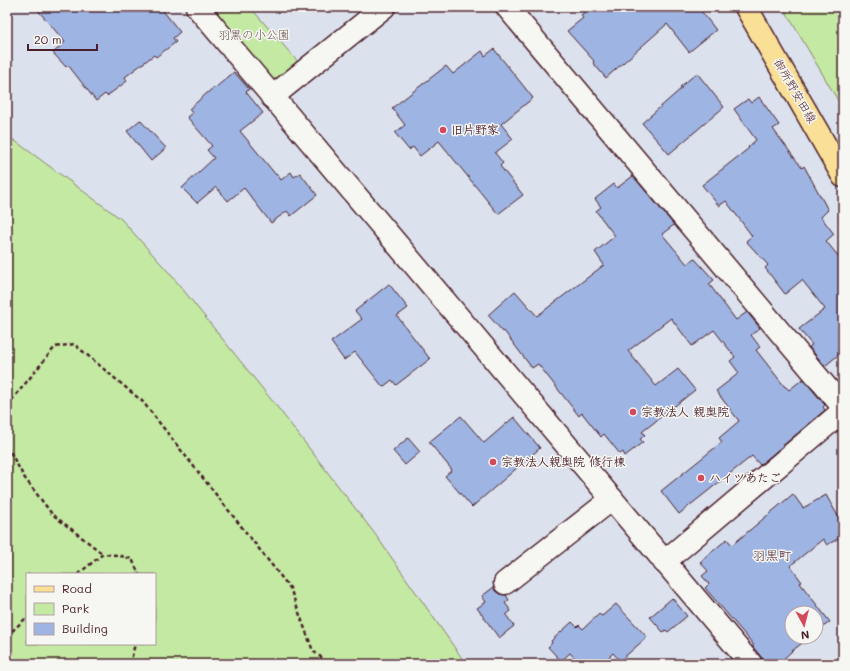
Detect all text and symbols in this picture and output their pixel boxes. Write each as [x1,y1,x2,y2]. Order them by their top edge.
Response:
scale bar [28,26,97,52]
park label: 羽黒の小公園 [218,26,290,42]
text: 20 m [34,31,62,47]
street label: 御所野安田線 [771,55,821,126]
place label: 旧片野家 [451,121,499,137]
marker: 旧片野家 [438,125,448,135]
place label: 宗教法人 親奥院 [641,403,729,419]
marker: 宗教法人 親奥院 [628,407,638,417]
place label: 宗教法人親奥院 修行棟 [501,453,625,469]
marker: 宗教法人親奥院 修行棟 [488,457,498,467]
place label: ハイツあたご [709,469,781,485]
marker: ハイツあたご [696,473,706,483]
district label: 羽黒町 [752,546,792,563]
legend [26,573,156,645]
text: Road [62,580,92,596]
text: Park [62,600,89,616]
north arrow [784,605,824,645]
text: Building [62,620,108,636]
text: N [800,627,810,643]

